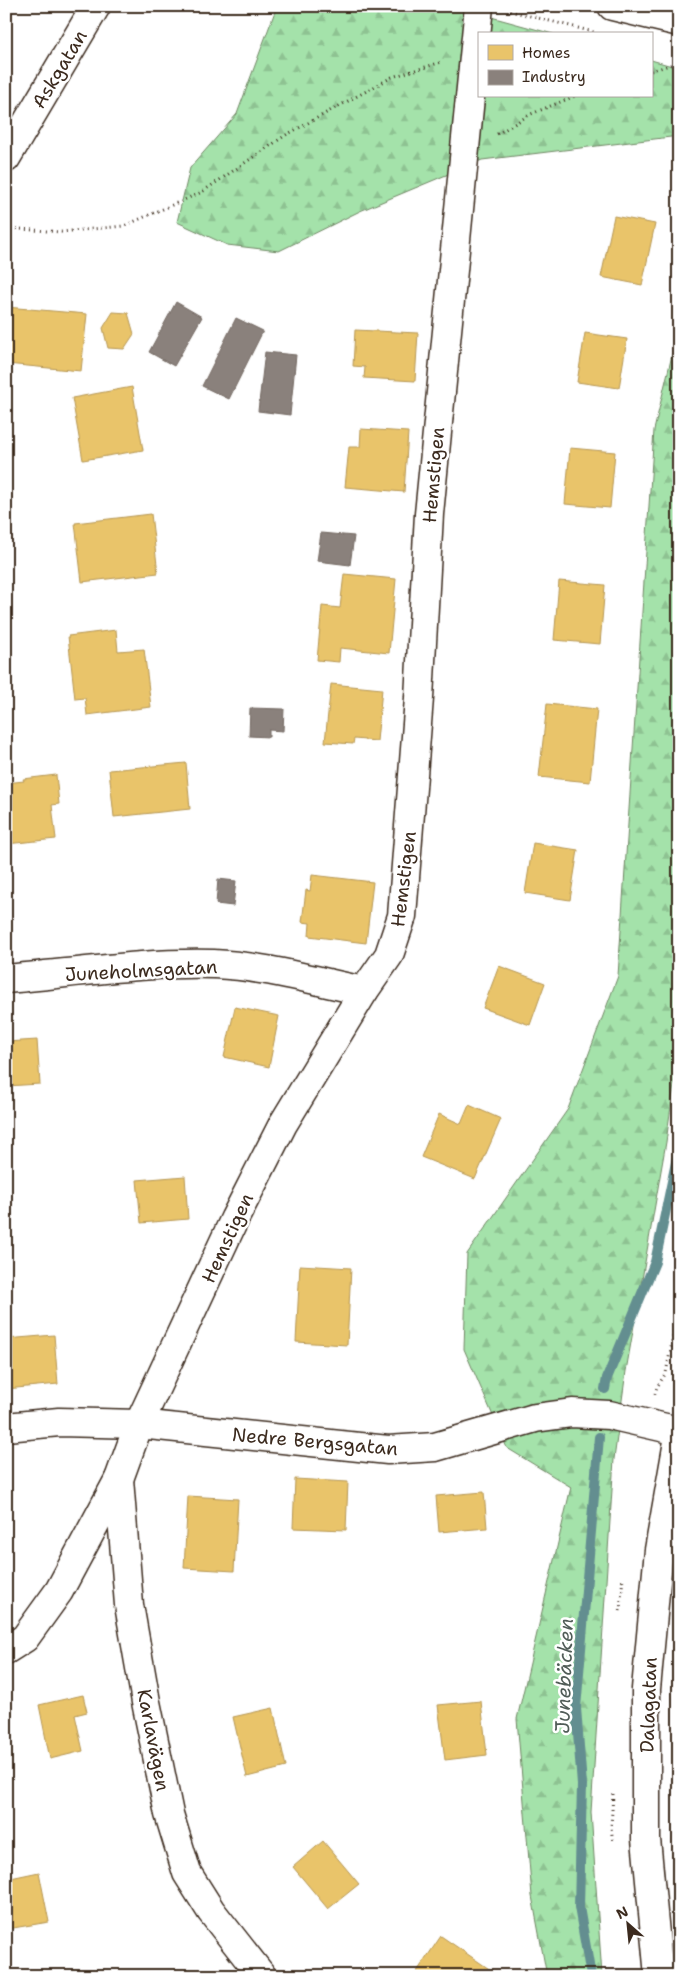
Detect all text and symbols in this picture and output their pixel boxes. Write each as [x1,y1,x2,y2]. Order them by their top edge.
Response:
street label: Askgatan [26,25,93,113]
legend [478,32,652,98]
text: Homes [522,43,570,63]
text: Industry [522,67,586,87]
street label: Hemstigen [417,426,450,524]
street label: Hemstigen [385,830,422,928]
street label: Juneholmsgatan [64,954,218,987]
street label: Hemstigen [196,1189,259,1287]
street label: Nedre Bergsgatan [231,1422,399,1461]
water label: Junebäcken [549,1618,579,1734]
street label: Dalagatan [634,1657,663,1753]
street label: Karlavägen [131,1687,176,1793]
north arrow [602,1900,652,1950]
text: N [613,1902,631,1923]

